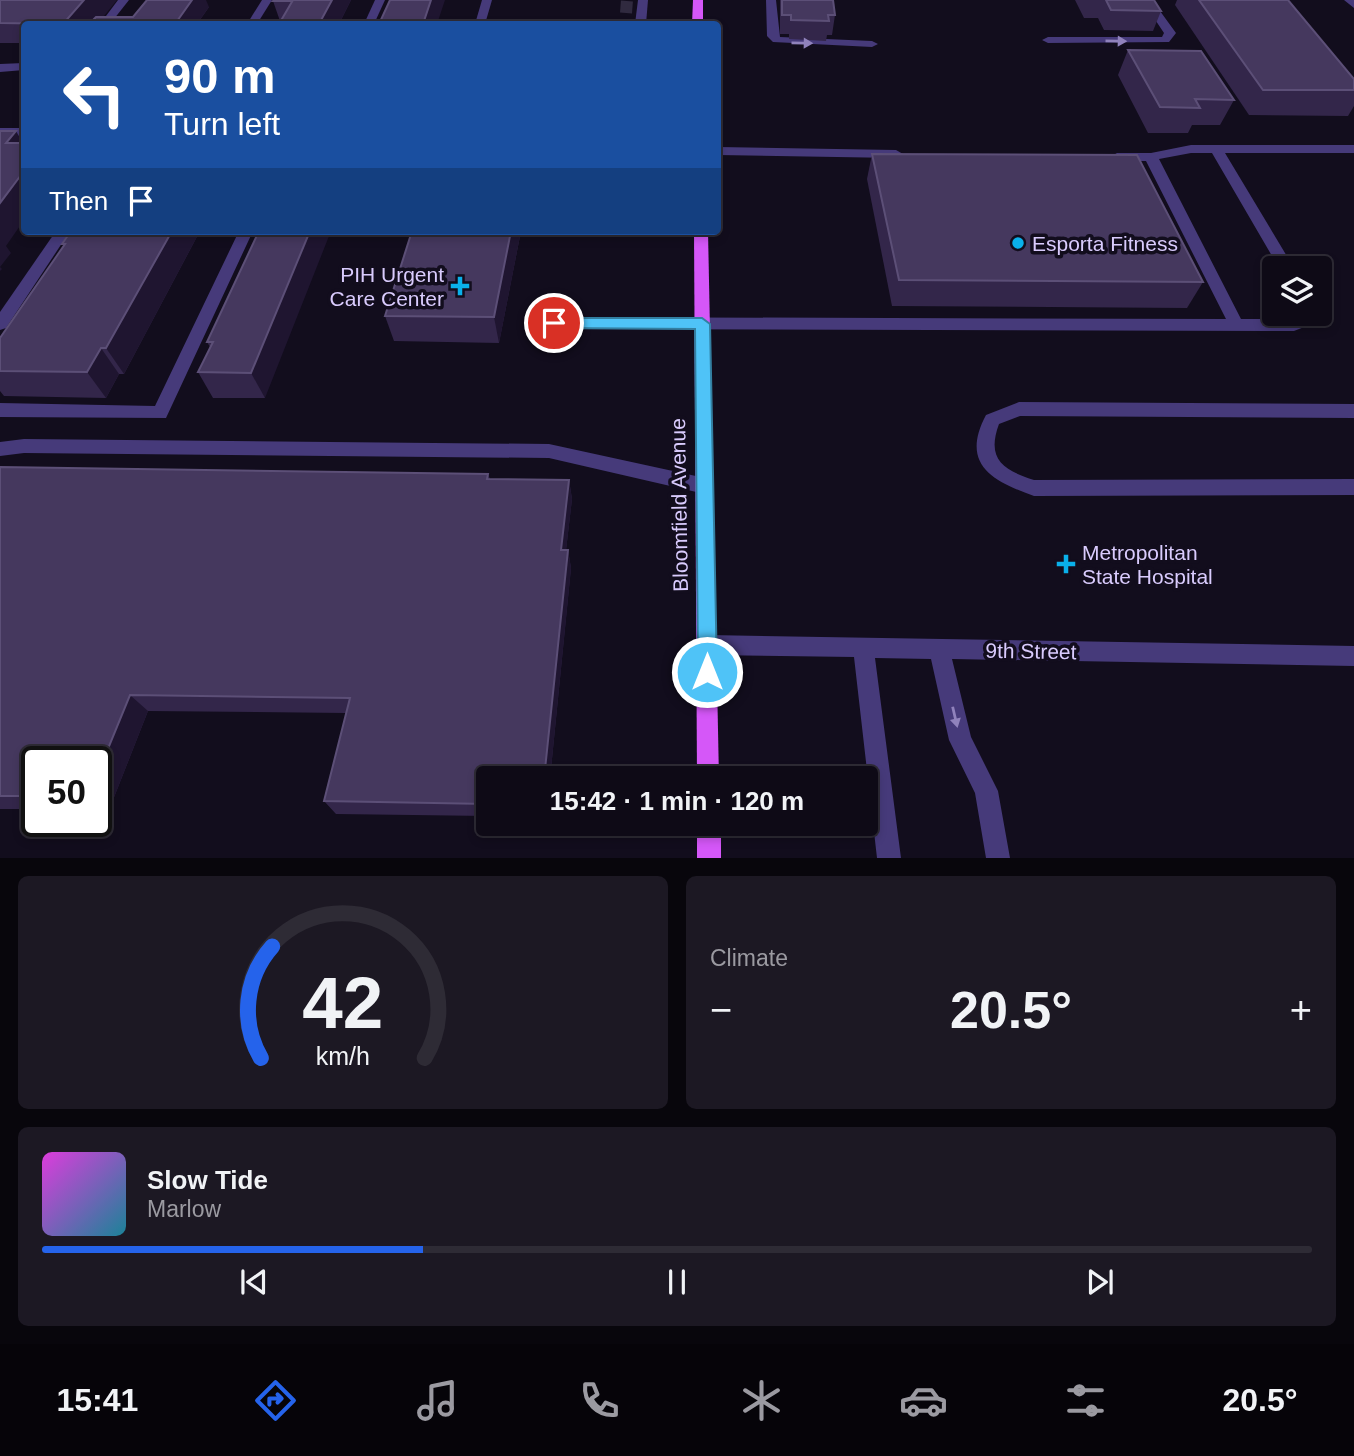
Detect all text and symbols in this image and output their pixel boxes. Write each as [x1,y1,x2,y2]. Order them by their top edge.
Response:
one-way arrow [1105,35,1127,47]
one-way arrow [791,37,813,49]
icon: left [49,49,140,140]
text: 90 m [164,49,276,103]
text: Turn left [164,106,280,142]
icon: arrive [122,182,160,220]
text: Then [49,186,108,216]
place label: Esporta Fitness [1032,232,1178,255]
marker: Esporta Fitness [1010,235,1026,251]
map controls [1262,256,1332,326]
button: layers [1262,256,1332,326]
place label: PIH Urgent Care Center [330,263,444,310]
marker: PIH Urgent Care Center [450,276,470,296]
pin [524,293,584,353]
icon: arrive [535,304,573,342]
street label: Bloomfield Avenue [666,418,692,592]
place label: Metropolitan State Hospital [1082,541,1213,588]
marker: Metropolitan State Hospital [1056,554,1076,574]
position arrow [670,635,744,709]
street label: 9th Street [985,639,1077,663]
one-way arrow [950,706,961,728]
speed limit sign: 50 [21,746,112,837]
text: 15:42 · 1 min · 120 m [550,786,804,816]
text: Climate [710,945,788,971]
text: 42 [303,963,383,1044]
text: 20.5° [950,981,1072,1039]
text: − [710,989,732,1031]
text: + [1290,989,1312,1031]
text: km/h [316,1042,370,1070]
text: Slow Tide [147,1165,268,1195]
text: Marlow [147,1196,221,1222]
icon: previous [235,1263,273,1301]
icon: pause [658,1263,696,1301]
icon: next [1081,1263,1119,1301]
icon: directions [251,1376,300,1425]
icon: music [413,1376,462,1425]
icon: phone [575,1376,624,1425]
icon: climate [737,1376,786,1425]
icon: car [899,1376,948,1425]
icon: filters [1061,1376,1110,1425]
text: 15:41 [56,1382,138,1418]
text: 20.5° [1222,1382,1297,1418]

